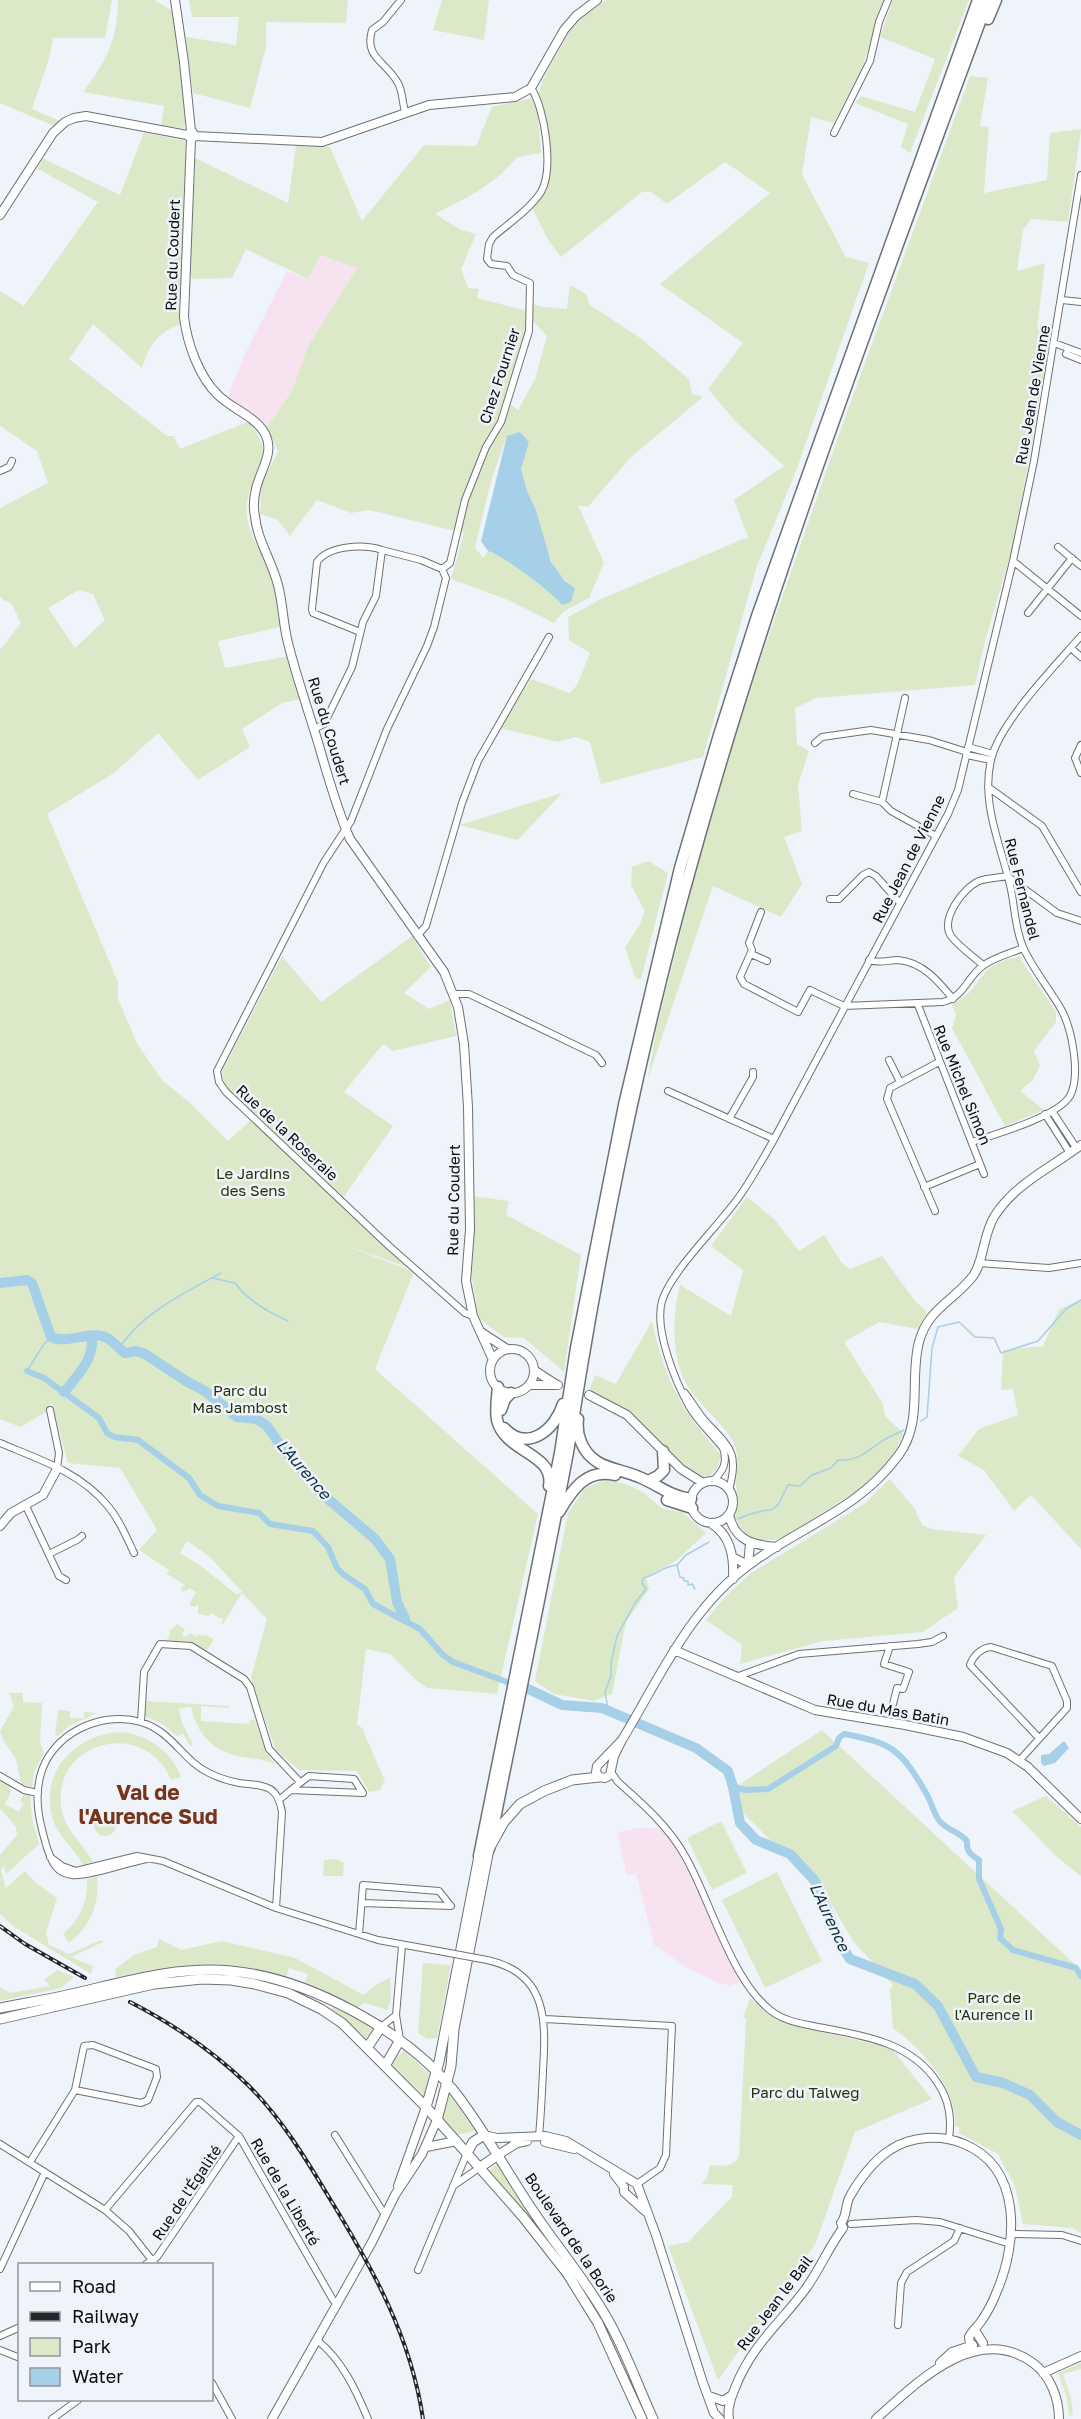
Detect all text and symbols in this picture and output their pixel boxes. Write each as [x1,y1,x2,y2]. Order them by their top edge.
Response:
street label: Rue du Coudert [161,199,183,311]
street label: Rue Jean de Vienne [1011,323,1053,466]
street label: Chez Fournier [475,325,523,426]
street label: Rue du Coudert [305,675,355,787]
street label: Rue Jean de Vienne [868,791,948,926]
street label: Rue Fernandel [1002,836,1044,942]
street label: Rue Michel Simon [931,1022,995,1147]
street label: Rue de la Roseraie [233,1080,343,1184]
street label: Rue du Coudert [443,1144,463,1256]
park label: Le Jardins des Sens [216,1164,290,1199]
park label: Parc du Mas Jambost [192,1381,288,1416]
water label: L'Aurence [272,1435,337,1504]
street label: Rue du Mas Batin [825,1689,951,1729]
district label: Val de l'Aurence Sud [78,1779,218,1829]
water label: L'Aurence [806,1880,855,1956]
park label: Parc de l'Aurence II [955,1988,1033,2023]
park label: Parc du Talweg [751,2083,859,2101]
street label: Rue de la Liberté [248,2134,324,2249]
street label: Rue de l'Égalité [148,2141,225,2243]
street label: Boulevard de la Borie [522,2169,622,2306]
street label: Rue Jean le Bail [733,2251,816,2353]
legend [18,2263,213,2401]
text: Road [72,2275,116,2297]
text: Railway [72,2305,139,2327]
text: Park [72,2335,111,2357]
text: Water [72,2365,123,2387]

